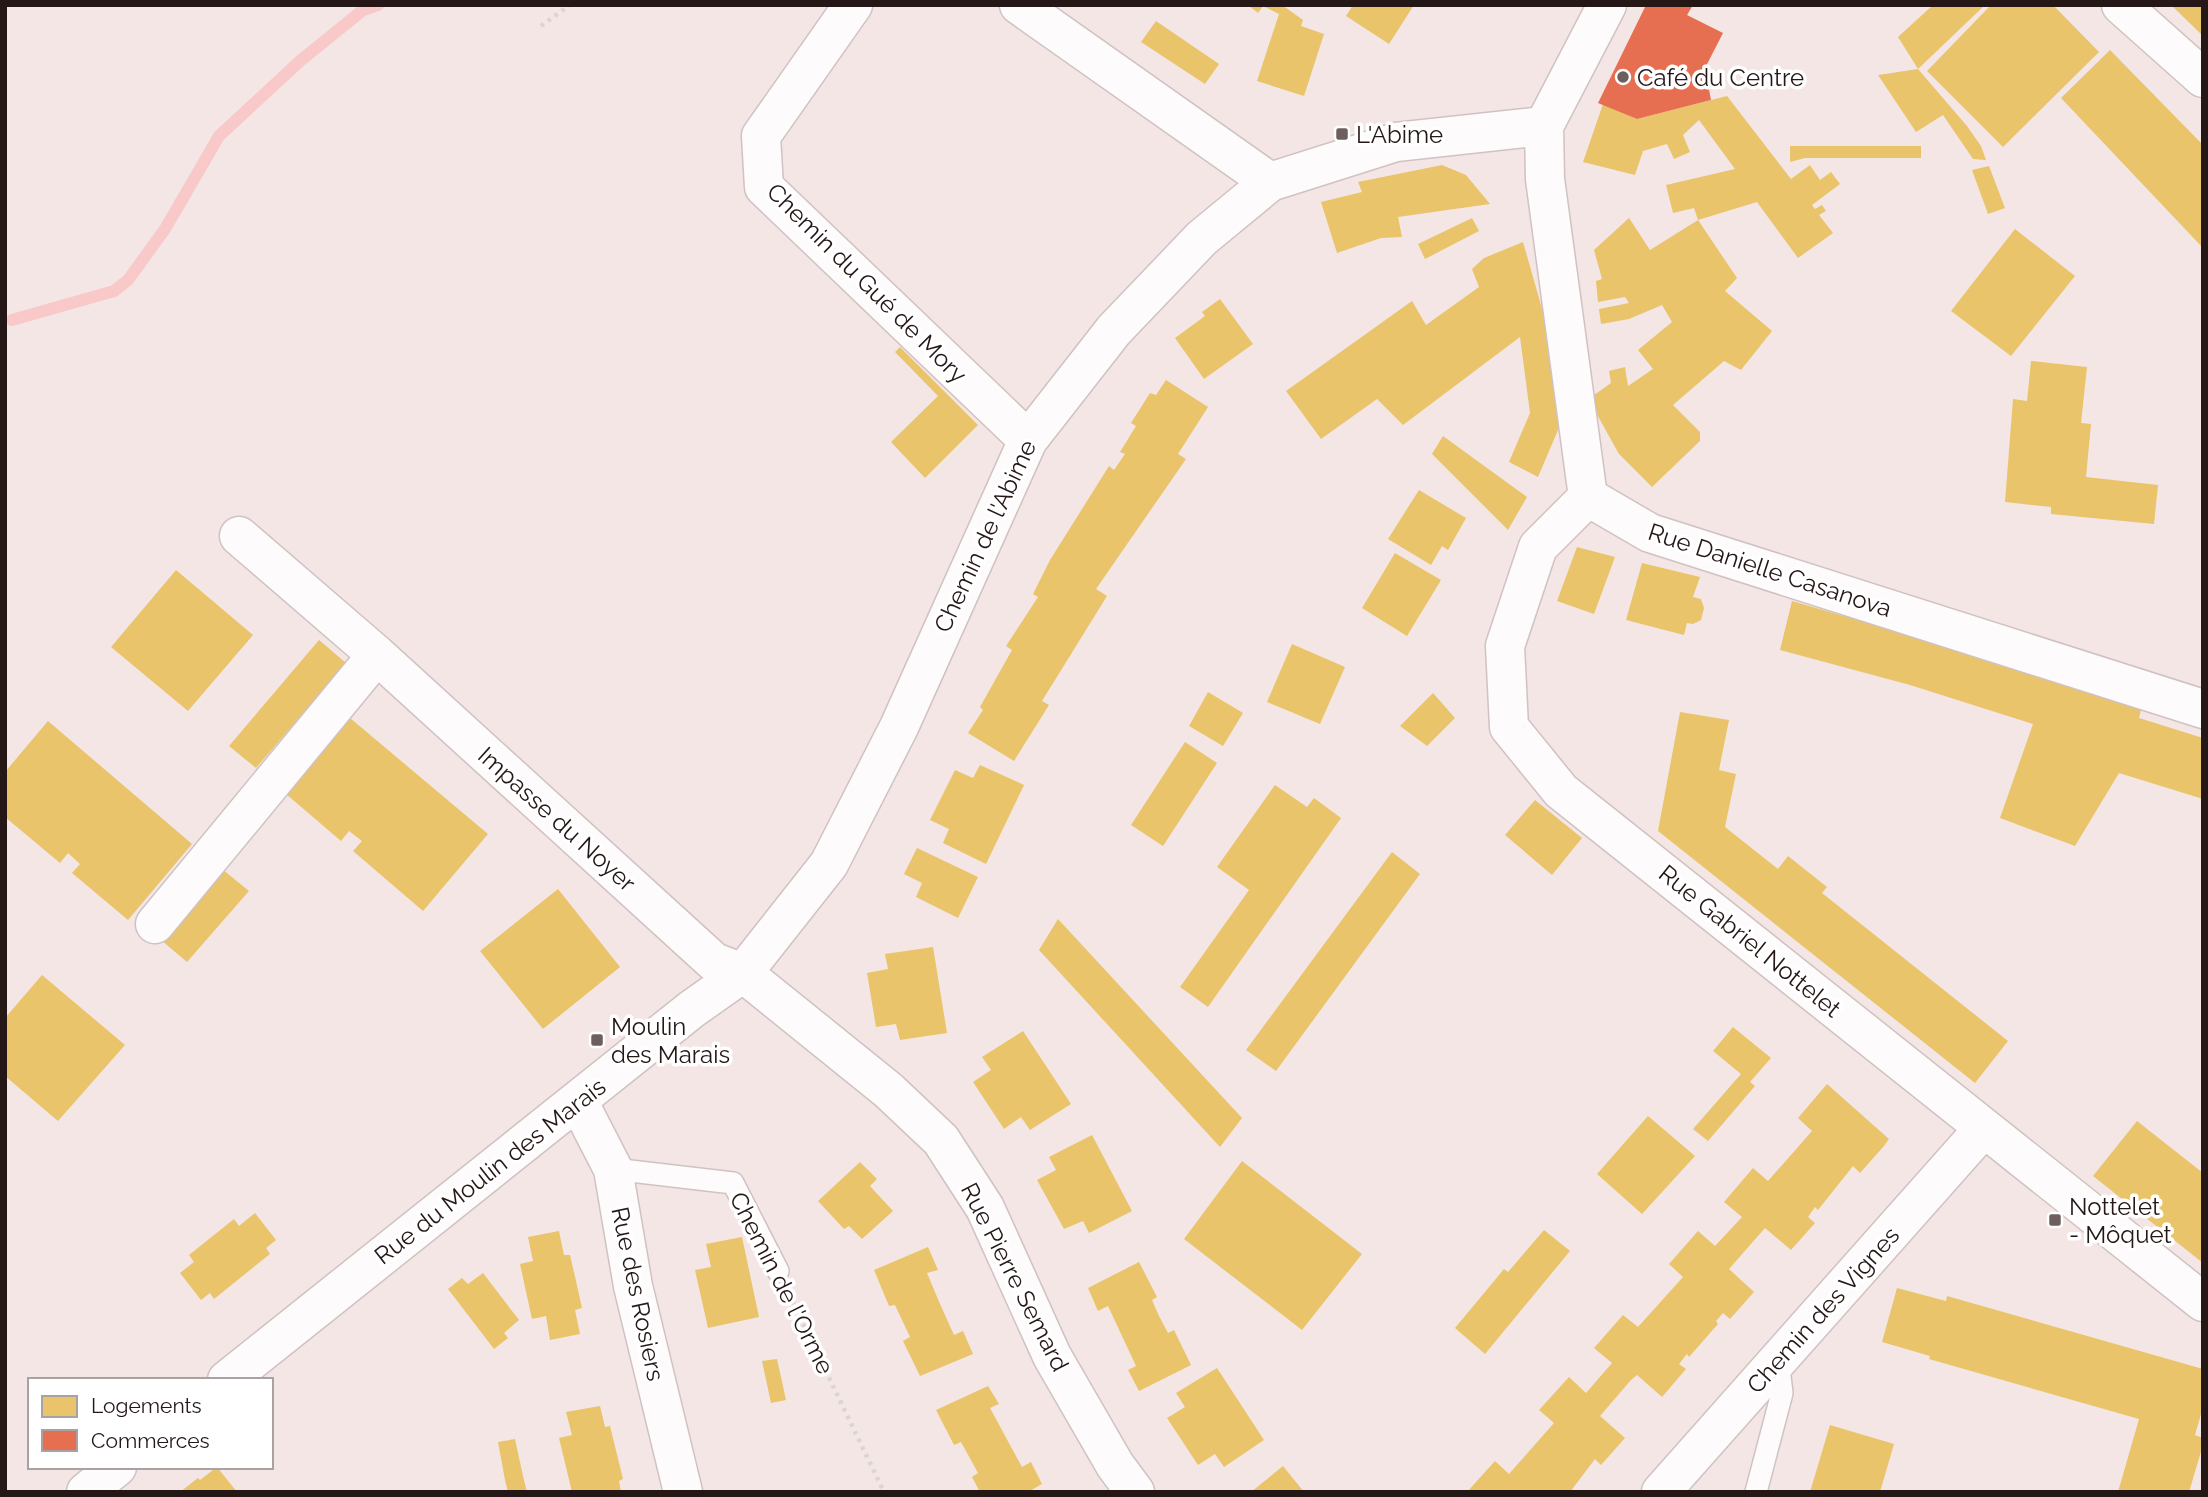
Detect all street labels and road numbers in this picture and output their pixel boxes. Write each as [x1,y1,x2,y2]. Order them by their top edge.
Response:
street label: Chemin du Gué de Mory [761,177,973,389]
street label: Chemin de l'Abime [928,435,1042,637]
street label: Rue Danielle Casanova [1645,517,1895,623]
street label: Impasse du Noyer [472,741,642,898]
street label: Rue Gabriel Nottelet [1653,859,1847,1023]
street label: Rue du Moulin des Marais [369,1072,611,1270]
street label: Rue Pierre Semard [955,1178,1075,1376]
street label: Chemin de l'Orme [724,1187,840,1379]
street label: Rue des Rosiers [605,1204,671,1384]
street label: Chemin des Vignes [1741,1221,1905,1399]

